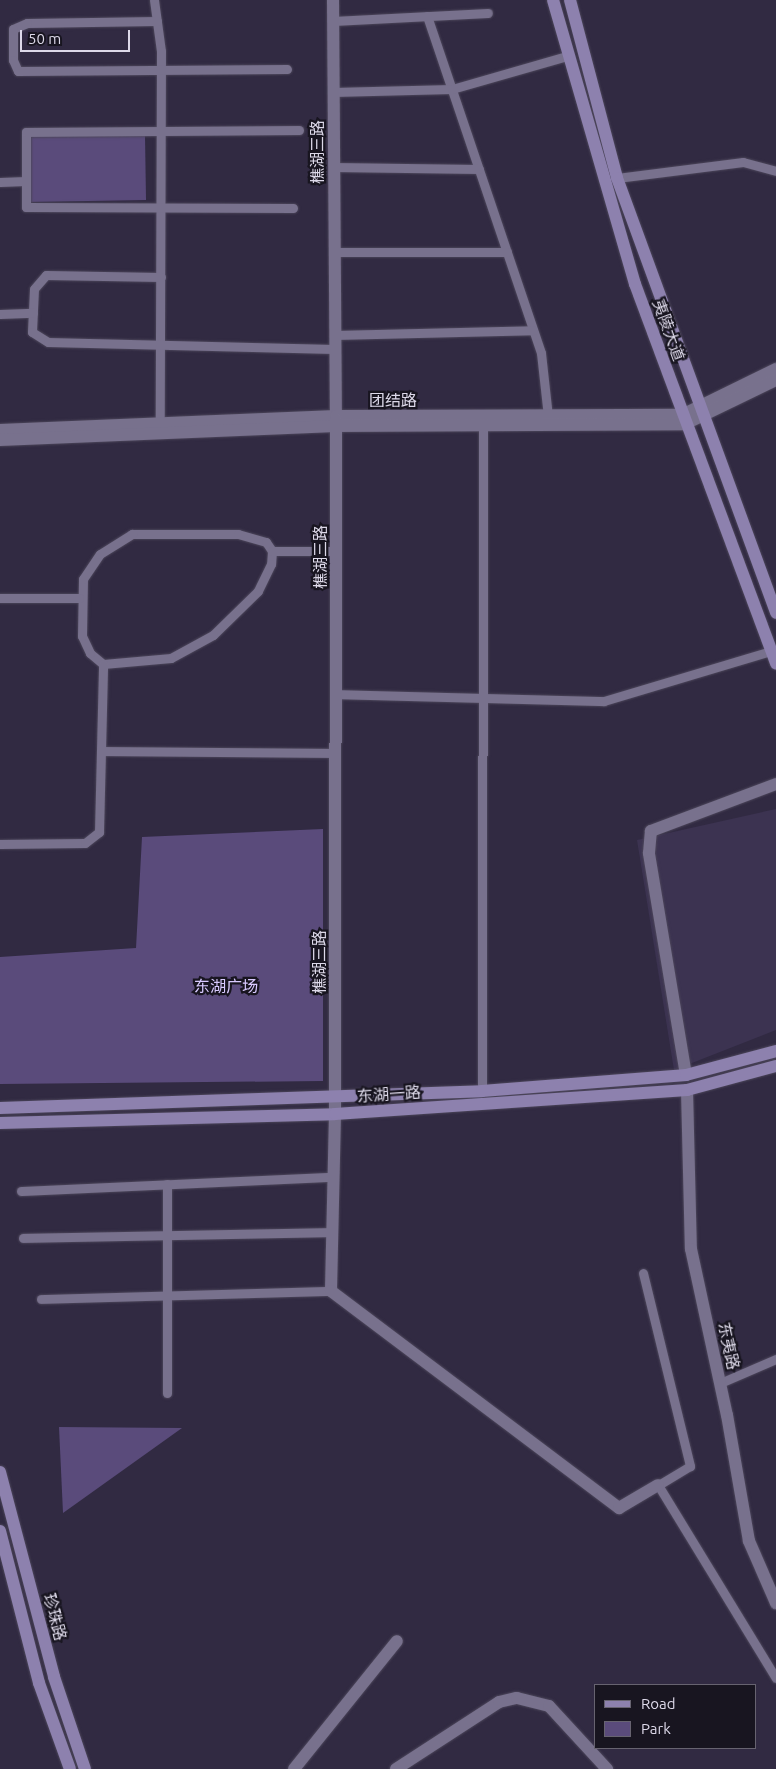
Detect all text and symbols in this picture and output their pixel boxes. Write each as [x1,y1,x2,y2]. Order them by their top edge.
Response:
scale bar [22,20,132,52]
text: 50 m [28,30,61,47]
street label: 樵湖三路 [307,120,327,184]
street label: 夷陵大道 [649,297,689,363]
street label: 团结路 [369,390,417,410]
street label: 樵湖三路 [310,525,330,589]
street label: 樵湖三路 [309,930,329,994]
park label: 东湖广场 [194,976,258,996]
street label: 东湖一路 [356,1082,422,1106]
street label: 东夷路 [715,1321,743,1371]
street label: 珍珠路 [40,1591,70,1643]
legend [594,1684,756,1749]
text: Road [641,1695,676,1712]
text: Park [641,1720,671,1737]

